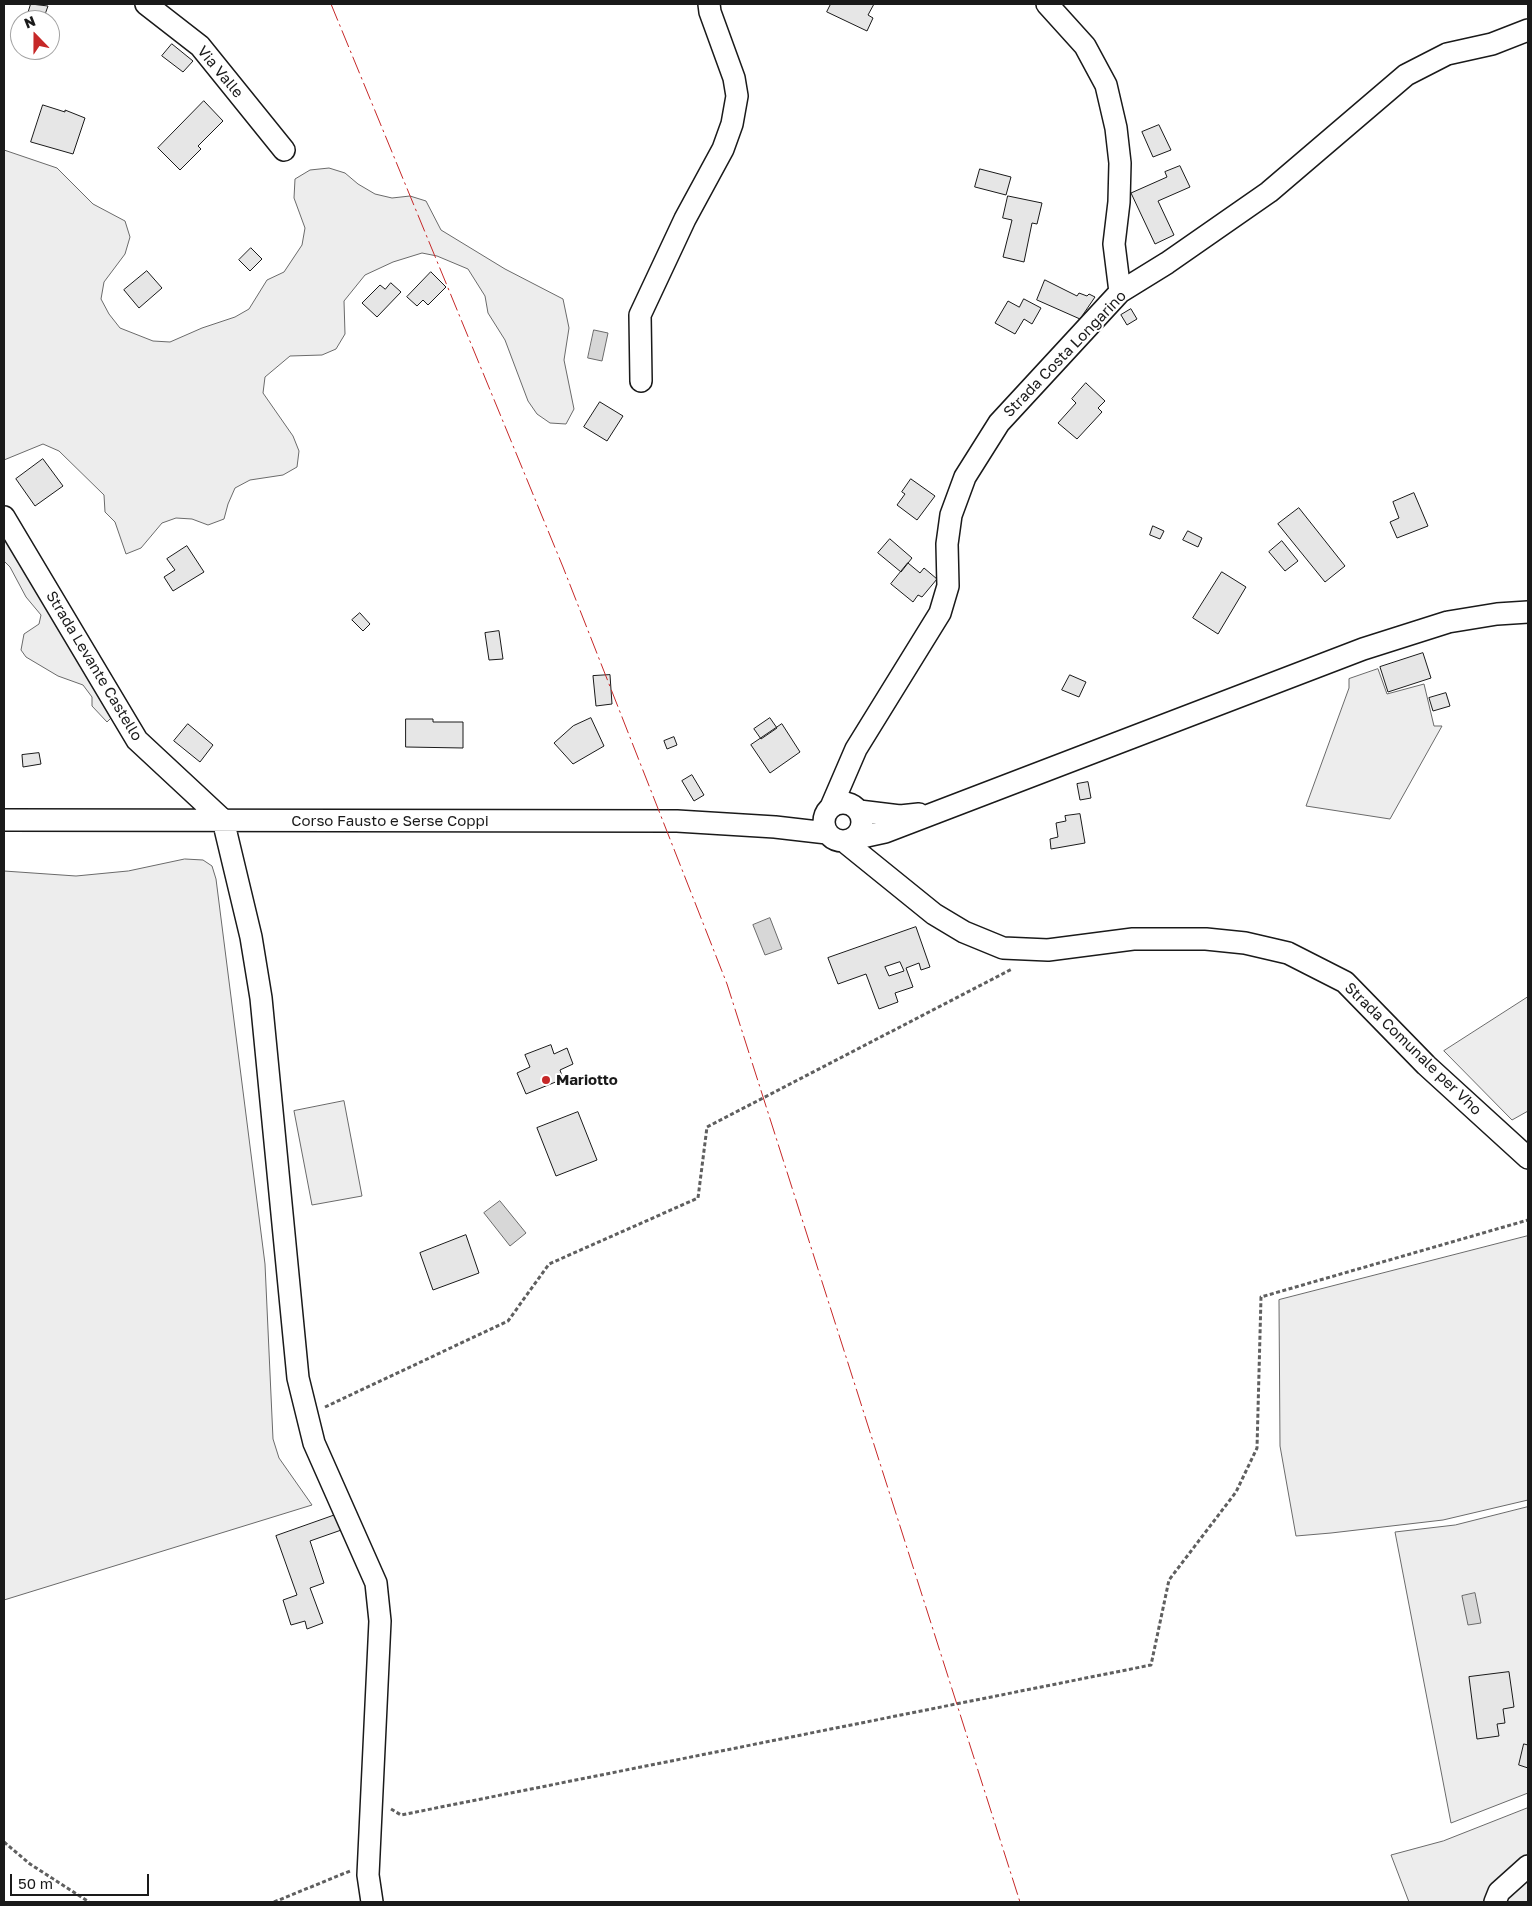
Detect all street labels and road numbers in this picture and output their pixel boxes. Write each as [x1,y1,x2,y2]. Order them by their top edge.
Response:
street label: Via Valle [193,42,247,102]
street label: Strada Costa Longarino [1000,287,1130,421]
street label: Strada Levante Castello [42,588,146,744]
street label: Corso Fausto e Serse Coppi [291,812,489,830]
street label: Strada Comunale per Vho [1341,979,1485,1119]

